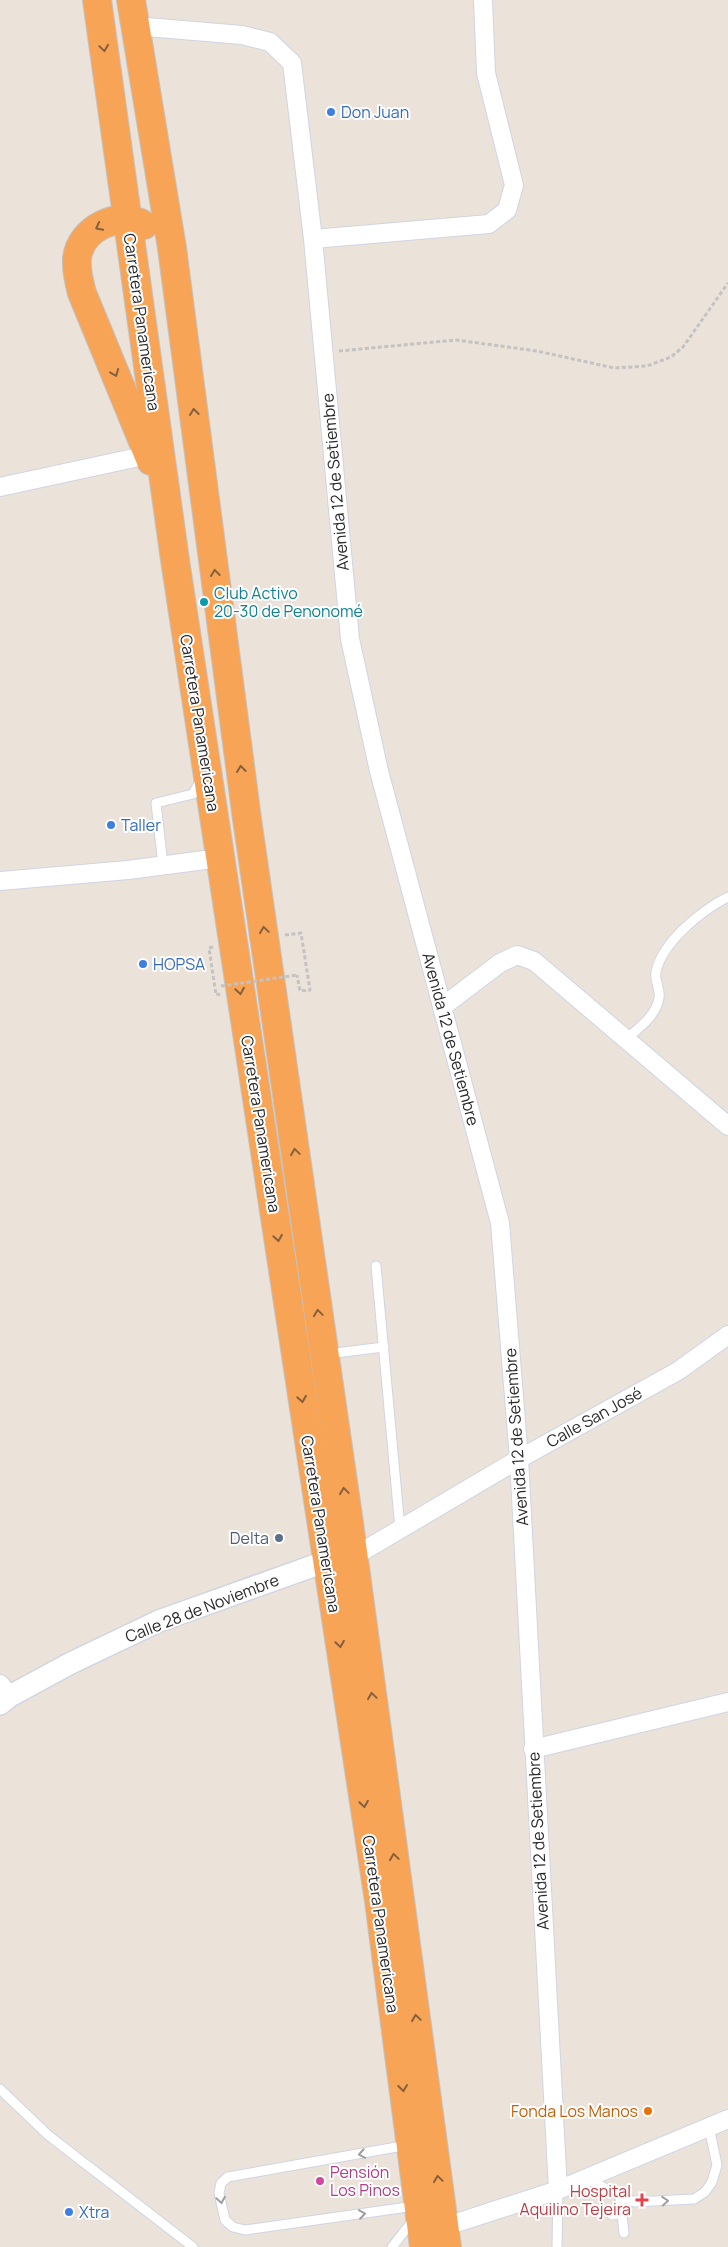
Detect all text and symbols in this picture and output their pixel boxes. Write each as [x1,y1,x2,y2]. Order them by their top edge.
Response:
one-way arrow [98,45,109,53]
place label: Don Juan [341,101,409,123]
marker: Don Juan [325,106,337,118]
one-way arrow [96,221,105,231]
street label: Carretera Panamericana [119,232,165,412]
one-way arrow [109,368,119,377]
street label: Avenida 12 de Setiembre [316,392,354,572]
one-way arrow [189,408,200,416]
one-way arrow [210,569,221,577]
place label: Club Activo 20-30 de Penonomé [214,582,363,622]
marker: Club Activo 20-30 de Penonomé [198,596,210,608]
street label: Carretera Panamericana [175,633,225,813]
one-way arrow [236,765,246,773]
place label: Taller [121,814,161,836]
marker: Taller [105,819,117,831]
one-way arrow [259,925,269,934]
street label: Avenida 12 de Setiembre [417,950,485,1128]
place label: HOPSA [153,953,205,975]
marker: HOPSA [137,958,149,970]
one-way arrow [235,986,245,995]
street label: Carretera Panamericana [236,1034,286,1214]
one-way arrow [291,1148,301,1156]
one-way arrow [272,1234,283,1242]
one-way arrow [313,1309,324,1317]
street label: Avenida 12 de Setiembre [499,1347,533,1527]
street label: Calle San José [542,1382,646,1452]
one-way arrow [297,1394,307,1403]
street label: Carretera Panamericana [296,1434,346,1614]
one-way arrow [340,1487,350,1495]
place label: Delta [230,1527,269,1549]
marker: Delta [273,1532,285,1544]
street label: Calle 28 de Noviembre [122,1569,282,1647]
one-way arrow [334,1639,344,1648]
one-way arrow [367,1691,378,1699]
street label: Avenida 12 de Setiembre [522,1751,554,1931]
one-way arrow [359,1800,369,1809]
street label: Carretera Panamericana [358,1834,404,2014]
one-way arrow [389,1852,400,1860]
one-way arrow [411,2013,422,2021]
one-way arrow [397,2084,408,2092]
place label: Fonda Los Manos [511,2100,638,2122]
marker: Fonda Los Manos [642,2105,654,2117]
one-way arrow [358,2148,367,2158]
place label: Pensión Los Pinos [330,2161,400,2201]
marker: Pensión Los Pinos [314,2175,326,2187]
one-way arrow [433,2175,444,2183]
place label: Hospital Aquilino Tejeira [520,2180,631,2220]
marker: Hospital Aquilino Tejeira [635,2193,649,2207]
one-way arrow [215,2196,226,2204]
one-way arrow [661,2196,669,2207]
place label: Xtra [79,2201,109,2223]
marker: Xtra [63,2206,75,2218]
one-way arrow [358,2209,367,2219]

